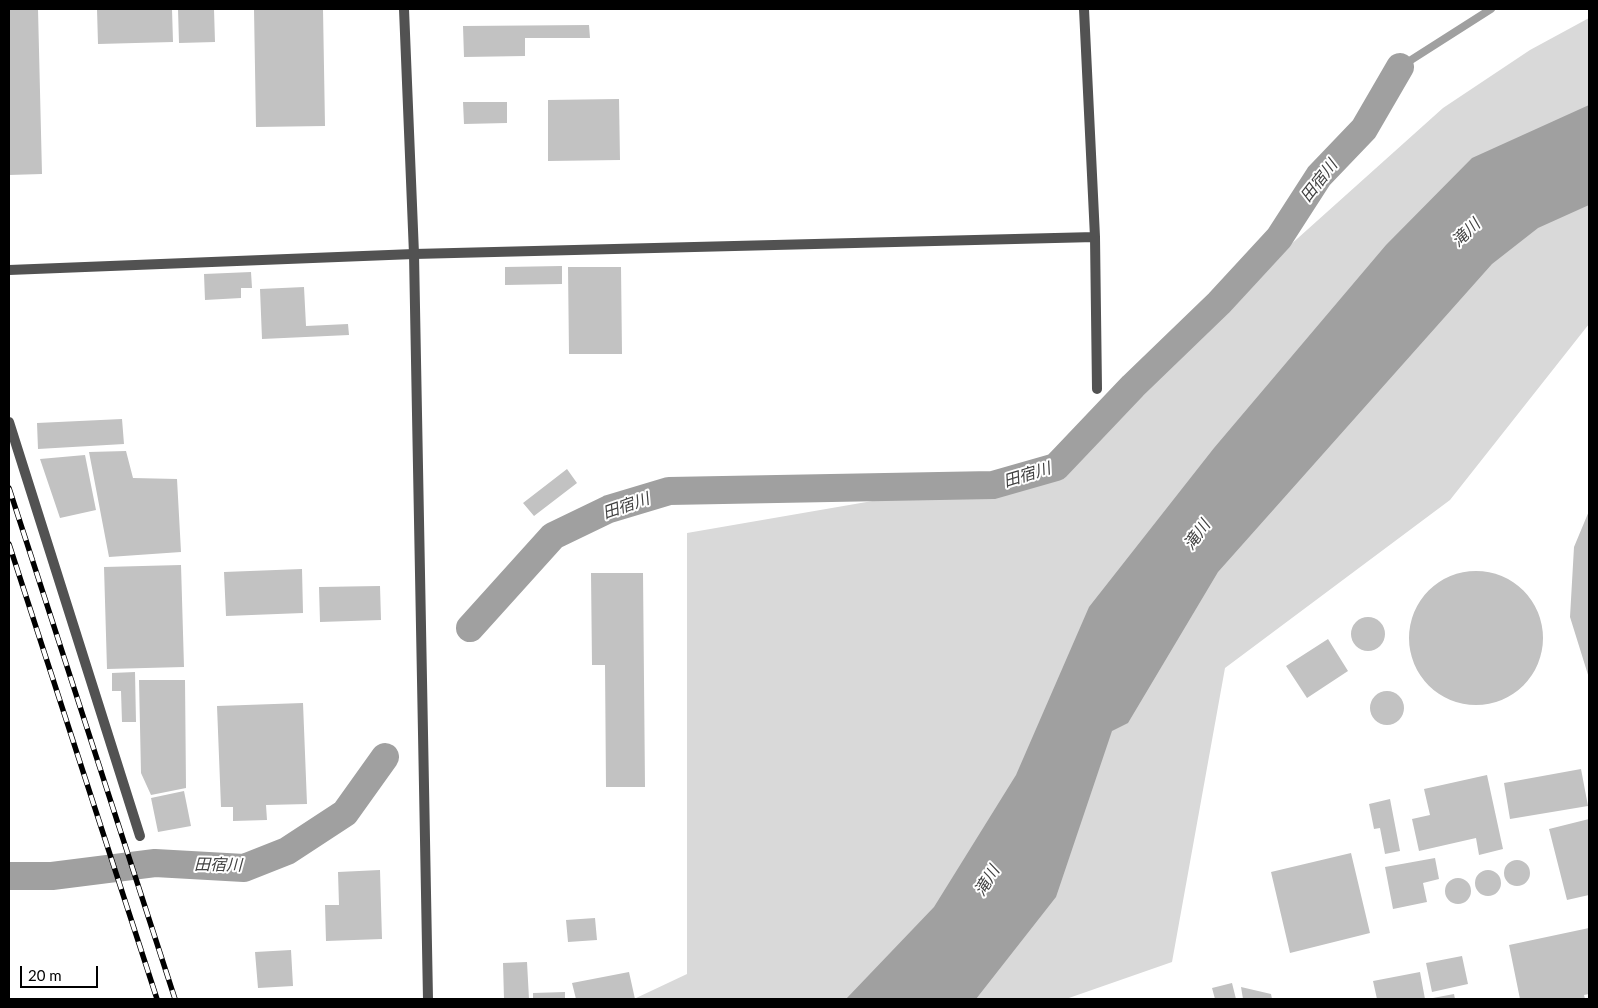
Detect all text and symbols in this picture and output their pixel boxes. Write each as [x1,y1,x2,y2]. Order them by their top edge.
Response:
water label: 田宿川 [1297,156,1341,206]
water label: 滝川 [1448,215,1484,251]
water label: 田宿川 [1001,459,1053,491]
water label: 田宿川 [600,489,652,523]
water label: 滝川 [1180,516,1214,554]
water label: 田宿川 [194,855,242,875]
water label: 滝川 [970,862,1004,900]
scale bar [22,956,100,988]
text: 20 m [28,966,62,984]

